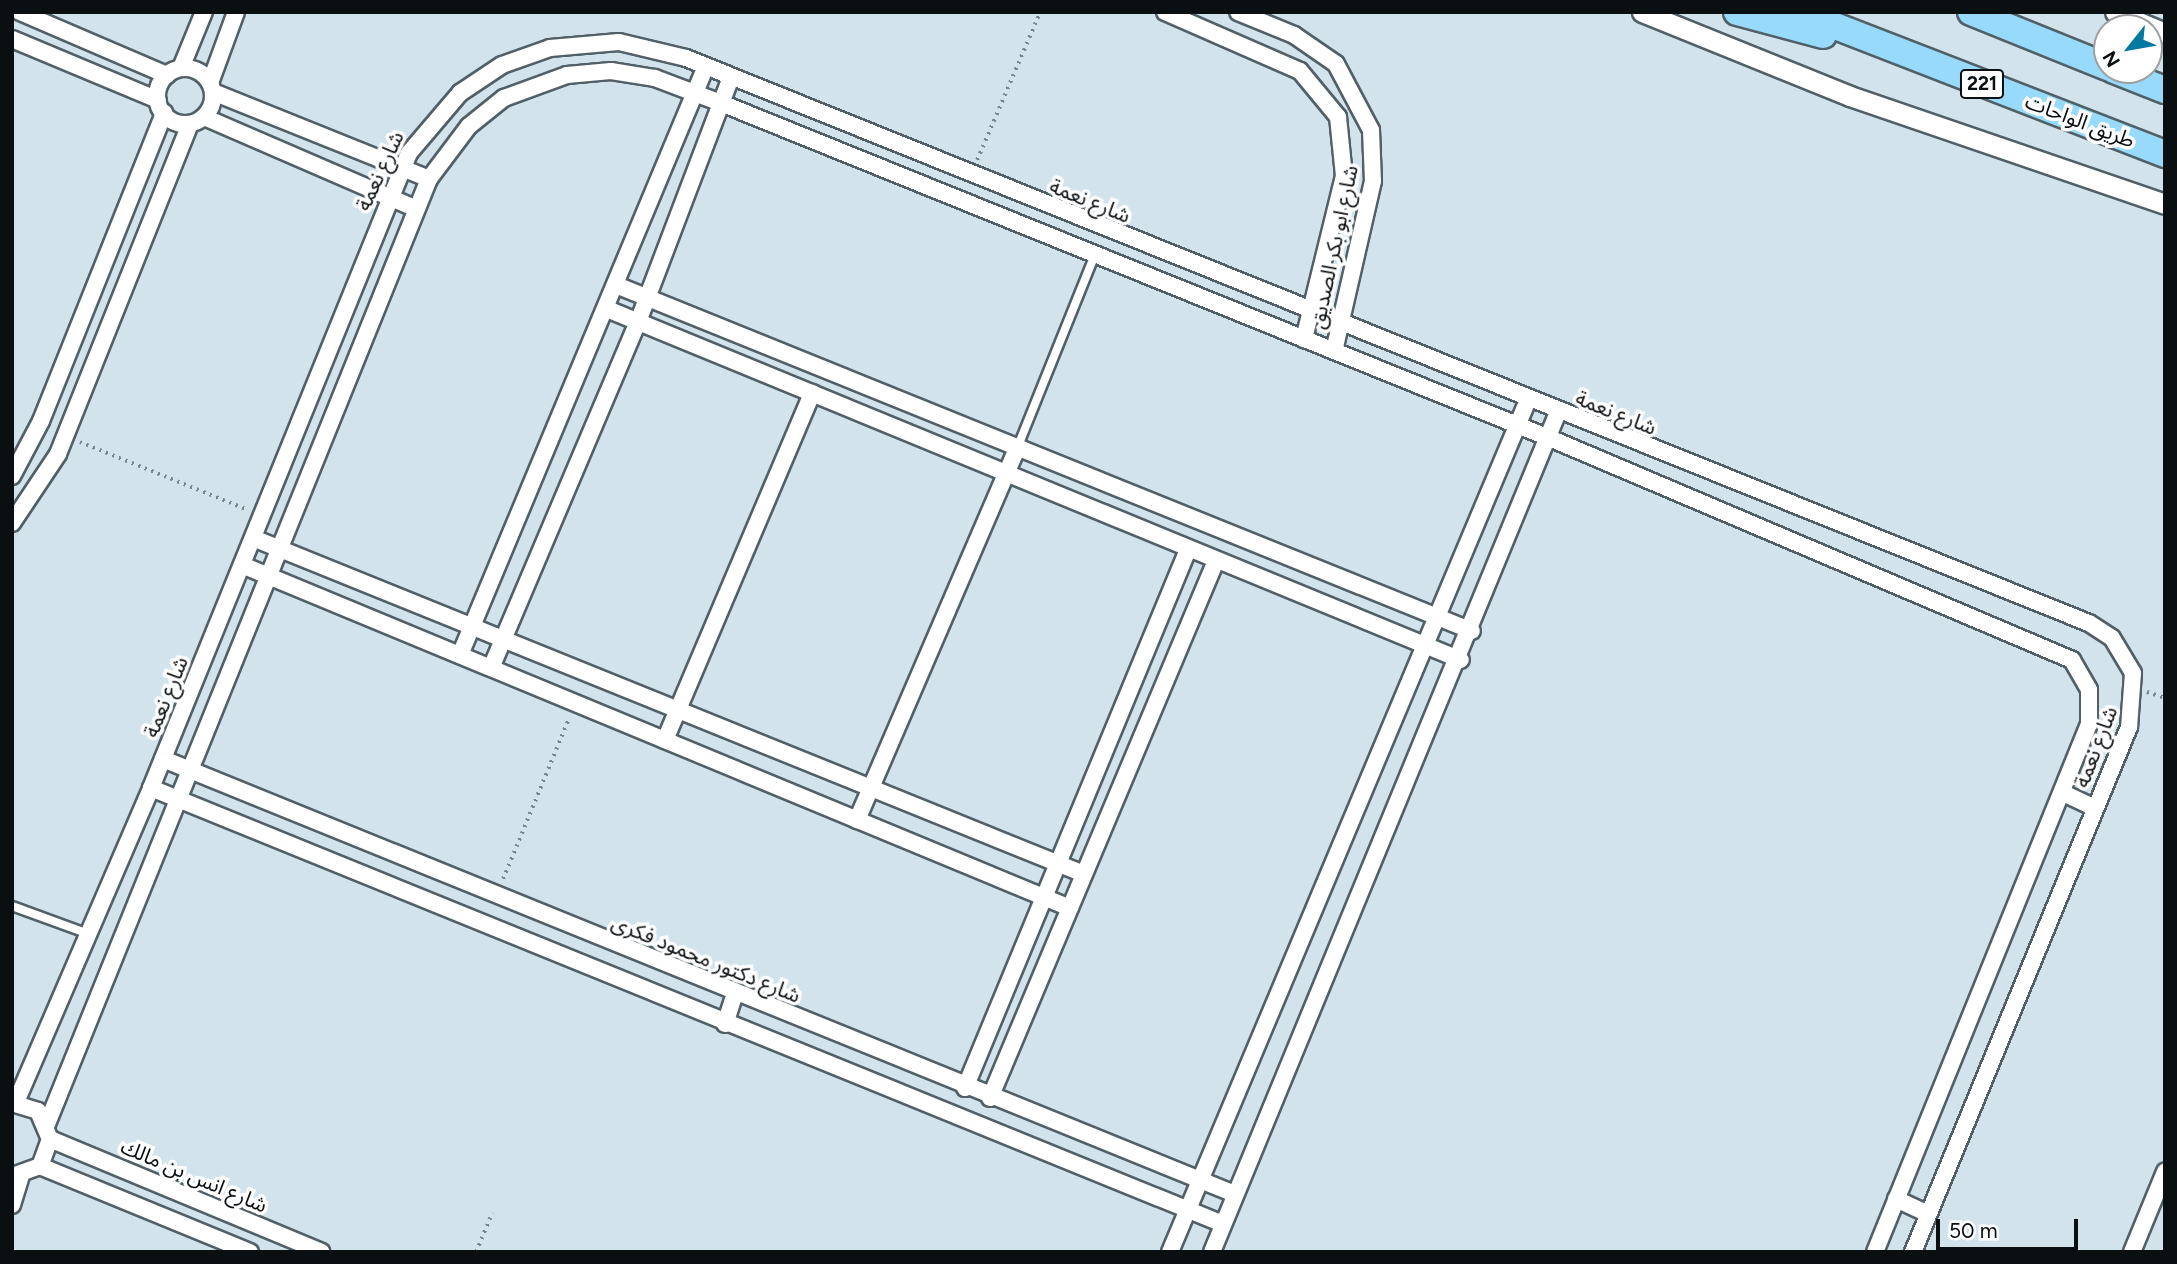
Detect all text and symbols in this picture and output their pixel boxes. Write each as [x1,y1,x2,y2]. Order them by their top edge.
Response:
north arrow [2093,14,2163,84]
text: N [2098,47,2125,71]
road number: 221 [1959,68,2005,100]
street label: طريق الواحات [2022,89,2138,153]
street label: شارع نعمة [351,127,409,215]
street label: شارع ابو بكر الصديق [1304,163,1364,331]
street label: شارع نعمة [1046,173,1134,229]
street label: شارع نعمة [1572,385,1660,441]
street label: شارع نعمة [138,653,194,741]
street label: شارع نعمة [2069,703,2123,791]
street label: شارع دكتور محمود فكرى [608,910,804,1008]
street label: شارع انس بن مالك [117,1134,271,1218]
scale bar [1939,1204,2081,1248]
text: 50 m [1949,1218,1998,1243]

